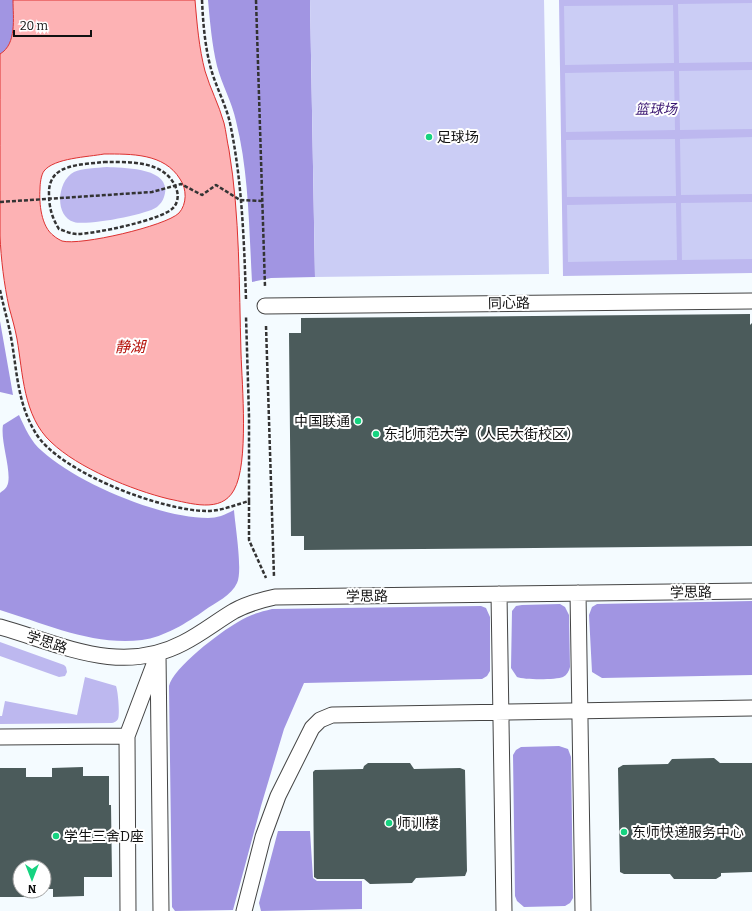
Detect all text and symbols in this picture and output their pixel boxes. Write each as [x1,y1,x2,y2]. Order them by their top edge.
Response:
scale bar [14,12,91,38]
text: 20 m [20,19,49,33]
park label: 篮球场 [635,101,678,118]
place label: 足球场 [437,129,479,146]
marker: 足球场 [424,132,434,142]
street label: 同心路 [488,295,530,312]
water label: 静湖 [115,338,147,356]
place label: 中国联通 [294,413,350,430]
marker: 中国联通 [353,416,363,426]
place label: 东北师范大学（人民大街校区） [384,426,580,443]
marker: 东北师范大学（人民大街校区） [371,429,381,439]
street label: 学思路 [670,584,712,601]
street label: 学思路 [346,588,388,605]
street label: 学思路 [24,628,69,657]
place label: 师训楼 [397,815,439,832]
marker: 师训楼 [384,818,394,828]
place label: 东师快递服务中心 [632,824,744,841]
marker: 东师快递服务中心 [619,827,629,837]
place label: 学生三舍D座 [64,828,144,845]
marker: 学生三舍D座 [51,831,61,841]
north arrow [12,859,52,899]
text: N [27,882,36,895]

